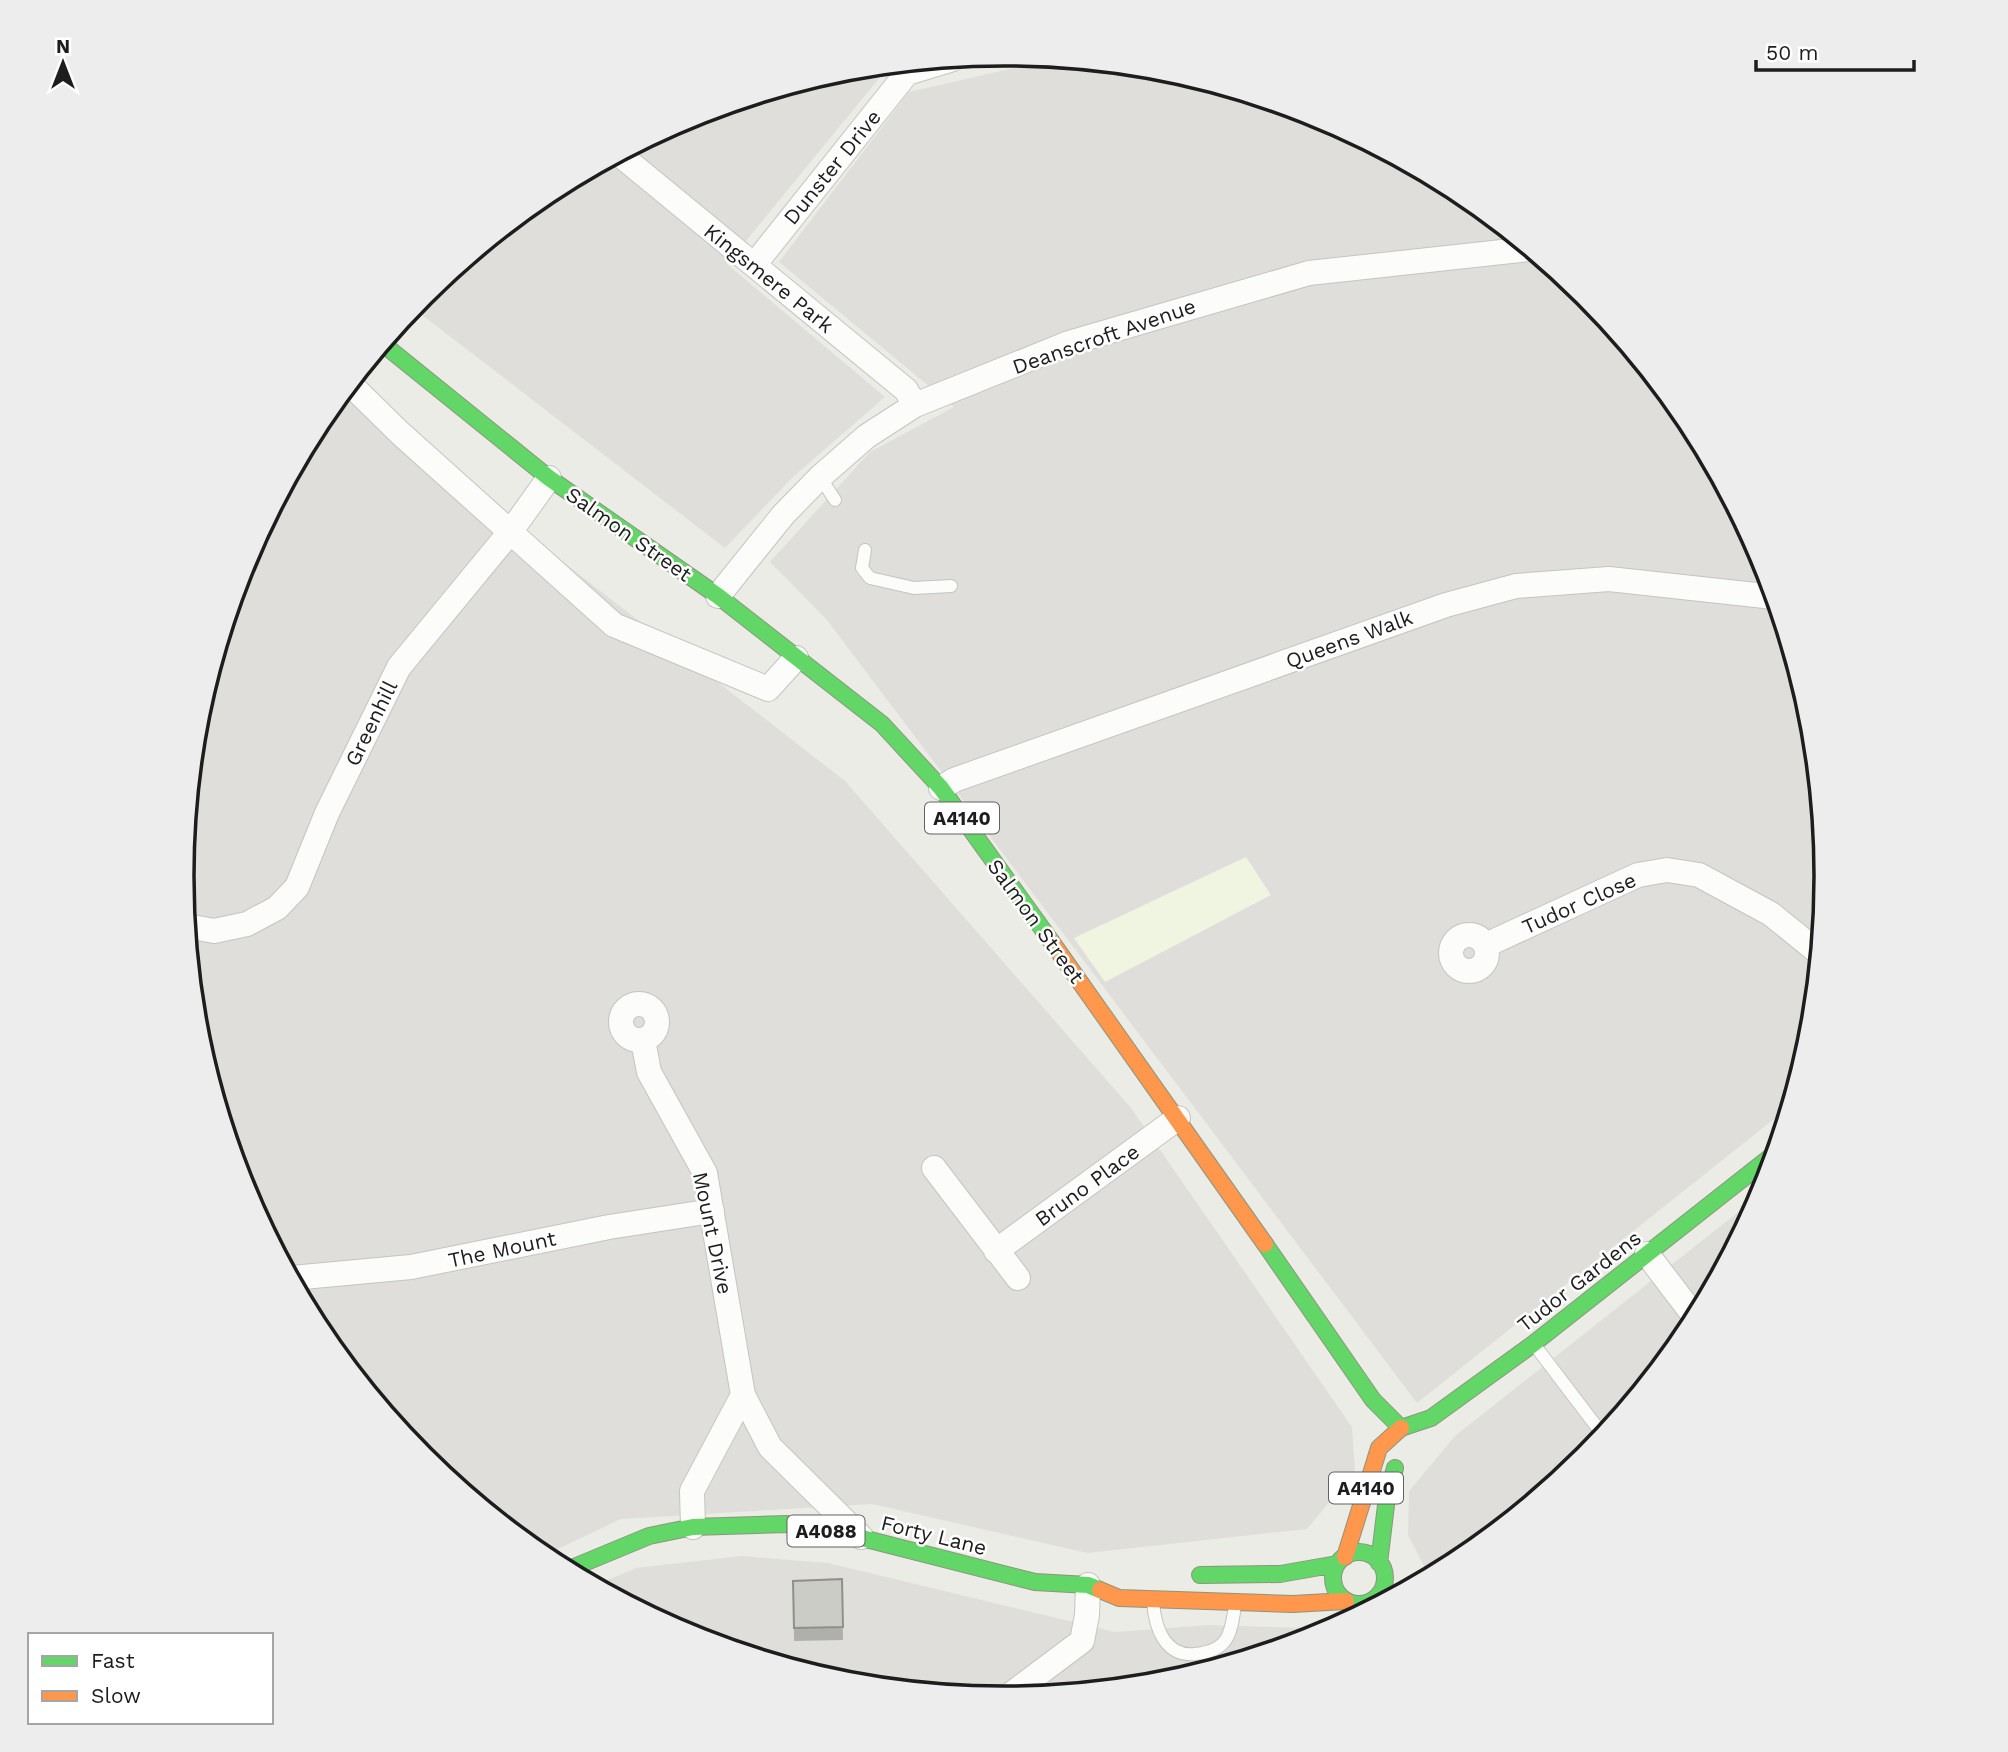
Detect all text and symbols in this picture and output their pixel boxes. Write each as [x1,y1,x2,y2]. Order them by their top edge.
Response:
north arrow [28,28,98,98]
scale bar [1756,28,1913,72]
text: N [56,35,70,58]
text: 50 m [1766,40,1818,65]
street label: Dunster Drive [778,105,886,229]
street label: Kingsmere Park [699,218,839,338]
street label: Deanscroft Avenue [1009,293,1199,379]
street label: Salmon Street [561,481,697,587]
street label: Queens Walk [1282,604,1416,674]
street label: Greenhill [340,676,403,770]
road number: A4140 [925,803,999,834]
street label: Salmon Street [983,854,1090,988]
street label: Tudor Close [1518,867,1640,939]
street label: Bruno Place [1030,1139,1144,1231]
street label: Mount Drive [688,1170,738,1296]
street label: The Mount [446,1225,558,1273]
street label: Tudor Gardens [1512,1225,1646,1337]
road number: A4140 [1329,1472,1403,1504]
street label: Forty Lane [879,1510,989,1560]
road number: A4088 [788,1516,864,1546]
legend [28,1633,273,1724]
text: Fast [91,1648,135,1673]
text: Slow [91,1683,141,1708]

